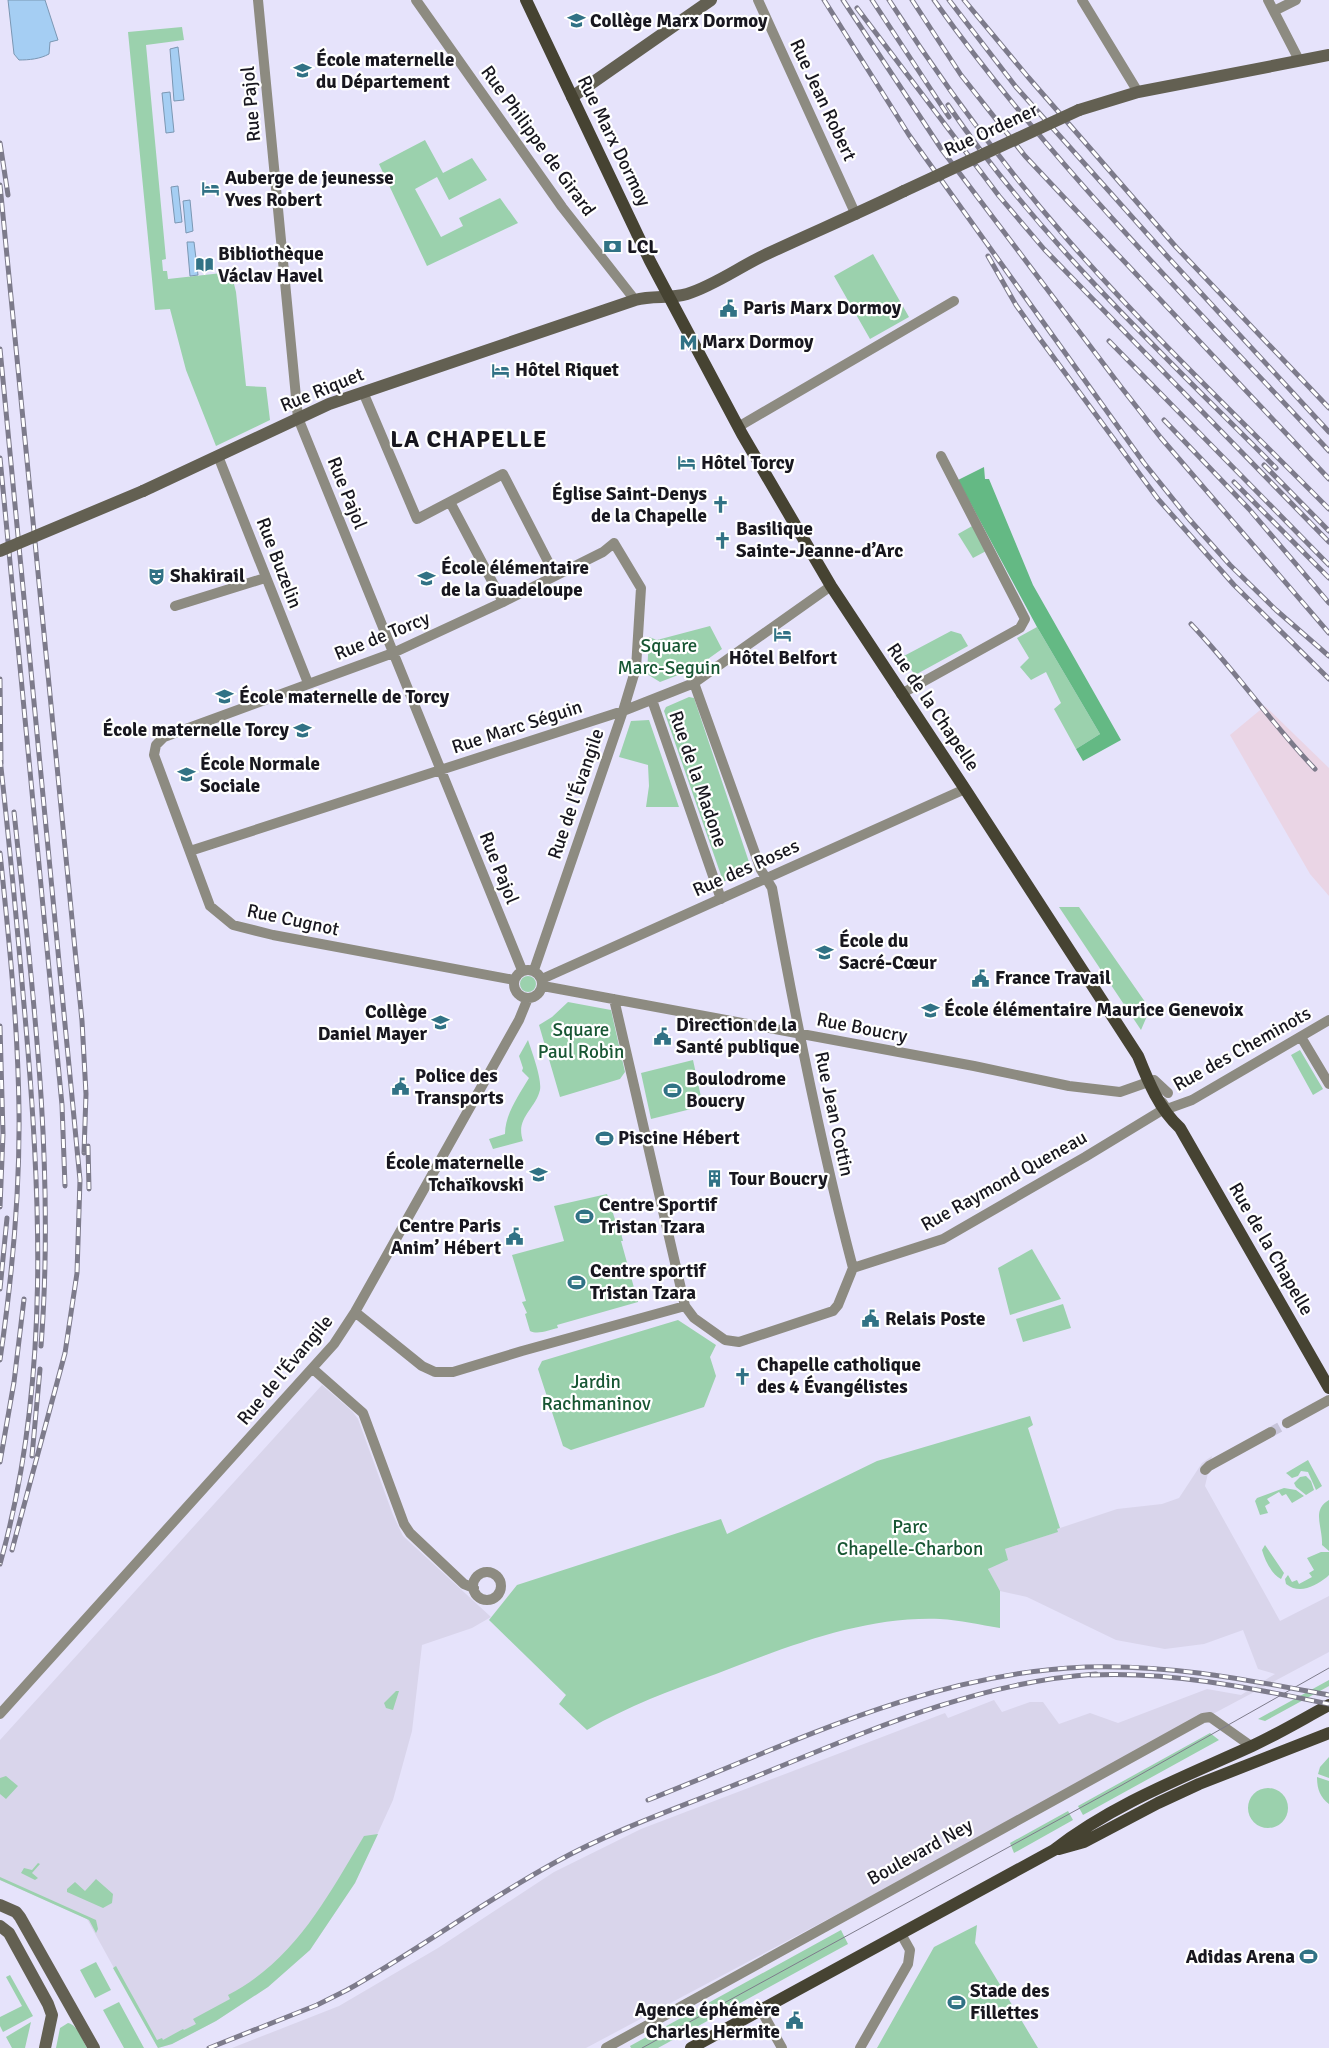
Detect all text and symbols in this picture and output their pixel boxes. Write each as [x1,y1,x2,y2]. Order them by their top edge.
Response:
place label: Collège Marx Dormoy [590,9,768,33]
school or university icon: Collège Marx Dormoy [566,11,586,31]
street label: Rue Jean Robert [784,35,862,165]
place label: École maternelle du Département [316,48,455,94]
school or university icon: École maternelle du Département [292,61,312,81]
street label: Rue Philippe de Girard [475,61,601,221]
street label: Rue Pajol [236,65,266,143]
street label: Rue Marx Dormoy [572,72,656,211]
street label: Rue Ordener [940,98,1042,162]
place label: Auberge de jeunesse Yves Robert [224,166,394,212]
hotel icon: Auberge de jeunesse Yves Robert [201,179,221,199]
place label: LCL [627,235,658,259]
bank icon: LCL [603,237,623,257]
place label: Bibliothèque Václav Havel [218,242,324,288]
library icon: Bibliothèque Václav Havel [194,255,214,275]
place label: Paris Marx Dormoy [743,296,902,320]
public building icon: Paris Marx Dormoy [719,298,739,318]
place label: Marx Dormoy [702,330,814,354]
metro station icon: Marx Dormoy [678,332,698,352]
place label: Hôtel Riquet [515,358,619,382]
hotel icon: Hôtel Riquet [491,360,511,380]
street label: Rue Riquet [277,362,368,418]
district label: LA CHAPELLE [390,424,548,454]
place label: Hôtel Torcy [701,451,795,475]
street label: Rue Pajol [322,453,372,533]
hotel icon: Hôtel Torcy [677,453,697,473]
place label: Église Saint-Denys de la Chapelle [552,482,707,528]
church icon: Église Saint-Denys de la Chapelle [711,495,731,515]
street label: Rue Buzelin [251,514,307,612]
place label: Basilique Sainte-Jeanne-d’Arc [736,517,903,563]
church icon: Basilique Sainte-Jeanne-d’Arc [712,530,732,550]
place label: École élémentaire de la Guadeloupe [441,556,589,602]
place label: Shakirail [170,564,245,588]
theatre icon: Shakirail [146,566,166,586]
school or university icon: École élémentaire de la Guadeloupe [417,569,437,589]
street label: Rue de Torcy [331,606,433,666]
hotel icon: Hôtel Belfort [773,625,793,645]
park label: Square Marc-Seguin [617,634,721,680]
street label: Rue de la Chapelle [881,638,985,776]
place label: Hôtel Belfort [729,646,837,670]
place label: École maternelle de Torcy [239,685,450,709]
school or university icon: École maternelle de Torcy [215,687,235,707]
street label: Rue Marc Séguin [449,695,585,759]
street label: Rue de la Madone [663,708,733,850]
place label: École maternelle Torcy [103,718,290,742]
school or university icon: École maternelle Torcy [293,720,313,740]
street label: Rue de l'Évangile [542,725,610,863]
place label: École Normale Sociale [200,752,320,798]
school or university icon: École Normale Sociale [176,765,196,785]
street label: Rue Pajol [474,828,524,908]
street label: Rue des Roses [689,834,803,902]
street label: Rue Cugnot [245,899,342,942]
place label: École du Sacré-Cœur [839,929,937,975]
school or university icon: École du Sacré-Cœur [815,942,835,962]
place label: France Travail [995,966,1111,990]
public building icon: France Travail [971,968,991,988]
place label: École élémentaire Maurice Genevoix [944,998,1244,1022]
place label: Collège Daniel Mayer [318,1000,427,1046]
school or university icon: École élémentaire Maurice Genevoix [920,1000,940,1020]
street label: Rue des Cheminots [1169,1001,1315,1097]
street label: Rue Boucry [815,1007,910,1049]
school or university icon: Collège Daniel Mayer [431,1013,451,1033]
place label: Direction de la Santé publique [676,1013,800,1059]
park label: Square Paul Robin [538,1018,624,1064]
public building icon: Direction de la Santé publique [652,1026,672,1046]
street label: Rue Jean Cottin [809,1049,859,1179]
place label: Police des Transports [415,1064,504,1110]
place label: Boulodrome Boucry [686,1067,786,1113]
public building icon: Police des Transports [391,1077,411,1097]
sports icon: Boulodrome Boucry [662,1080,682,1100]
street label: Rue Raymond Queneau [917,1125,1091,1237]
place label: Piscine Hébert [618,1126,740,1150]
sports icon: Piscine Hébert [594,1128,614,1148]
place label: École maternelle Tchaïkovski [385,1151,524,1197]
school or university icon: École maternelle Tchaïkovski [528,1164,548,1184]
place label: Tour Boucry [729,1167,828,1191]
building icon: Tour Boucry [705,1169,725,1189]
street label: Rue de la Chapelle [1223,1178,1319,1320]
place label: Centre Sportif Tristan Tzara [599,1193,718,1239]
sports icon: Centre Sportif Tristan Tzara [575,1206,595,1226]
place label: Centre Paris Anim’ Hébert [391,1214,501,1260]
public building icon: Centre Paris Anim’ Hébert [505,1227,525,1247]
place label: Centre sportif Tristan Tzara [590,1259,707,1305]
sports icon: Centre sportif Tristan Tzara [566,1272,586,1292]
place label: Relais Poste [885,1307,985,1331]
public building icon: Relais Poste [861,1309,881,1329]
street label: Rue de l'Évangile [232,1310,338,1430]
place label: Chapelle catholique des 4 Évangélistes [757,1353,921,1399]
church icon: Chapelle catholique des 4 Évangélistes [733,1366,753,1386]
park label: Jardin Rachmaninov [541,1370,651,1416]
park label: Parc Chapelle-Charbon [837,1515,983,1561]
street label: Boulevard Ney [863,1813,977,1891]
place label: Adidas Arena [1186,1945,1295,1969]
sports icon: Adidas Arena [1299,1947,1319,1967]
place label: Stade des Fillettes [970,1979,1049,2025]
sports icon: Stade des Fillettes [946,1992,966,2012]
place label: Agence éphémère Charles Hermite [635,1998,780,2044]
public building icon: Agence éphémère Charles Hermite [784,2011,804,2031]

